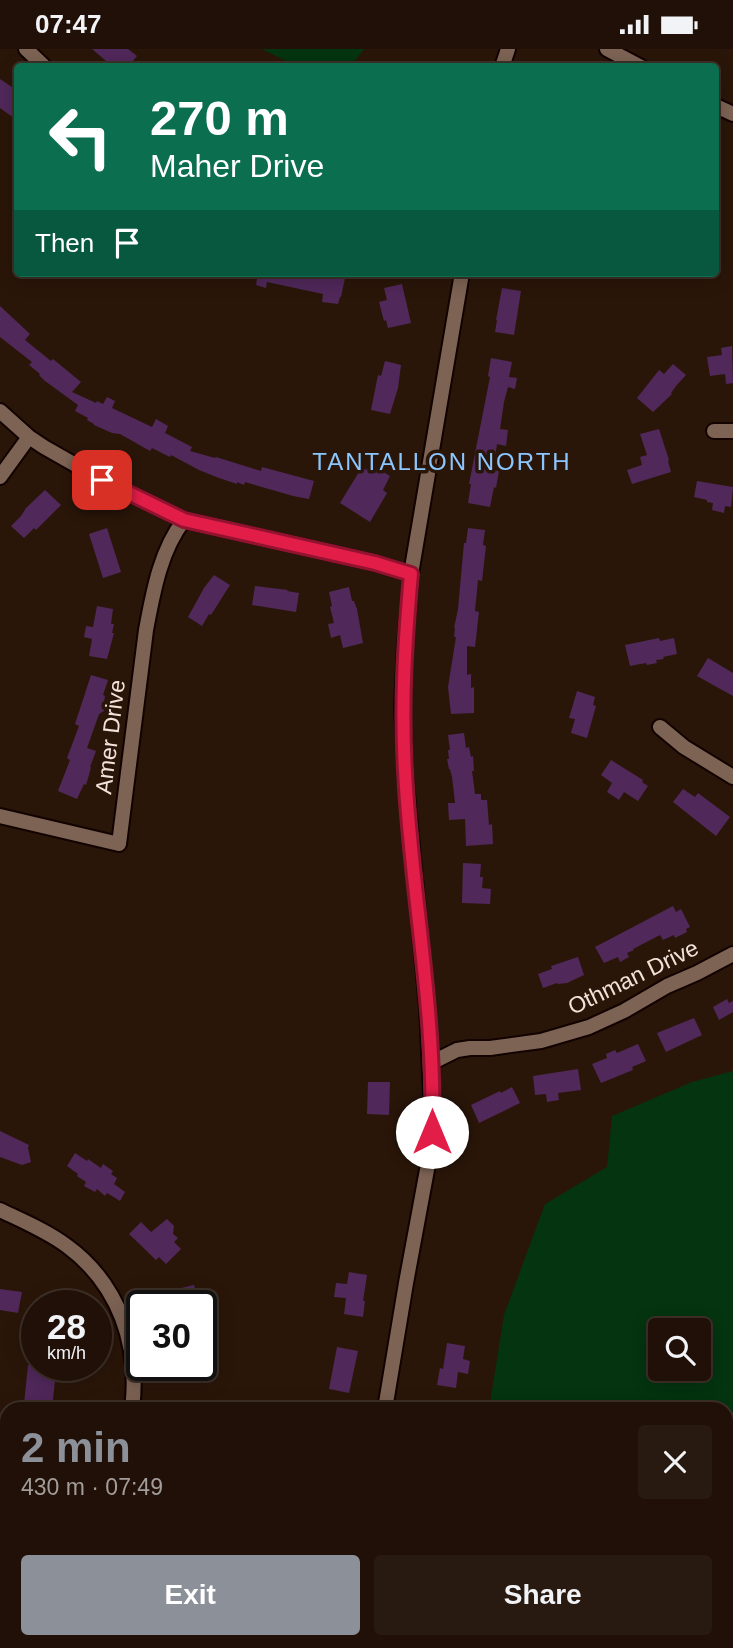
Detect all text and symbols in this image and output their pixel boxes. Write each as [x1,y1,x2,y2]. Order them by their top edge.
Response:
text: 07:47 [35,9,102,39]
icon: left [35,91,126,182]
text: 270 m [150,91,289,145]
text: Maher Drive [150,148,324,184]
icon: arrive [108,224,146,262]
text: Then [35,228,94,258]
district label: TANTALLON NORTH [312,448,572,475]
pin [72,450,132,510]
icon: arrive [83,461,121,499]
street label: Amer Drive [90,678,130,796]
street label: Othman Drive [564,934,702,1020]
position arrow [395,1095,469,1169]
speed limit sign: 30 [126,1290,217,1381]
text: 28 [47,1307,86,1346]
map controls [648,1318,711,1381]
button: search [648,1318,711,1381]
text: km/h [47,1343,86,1363]
text: 2 min [21,1424,131,1471]
button: close [638,1425,712,1499]
text: 430 m · 07:49 [21,1474,163,1500]
button: Exit [21,1555,360,1635]
button: Share [374,1555,712,1635]

